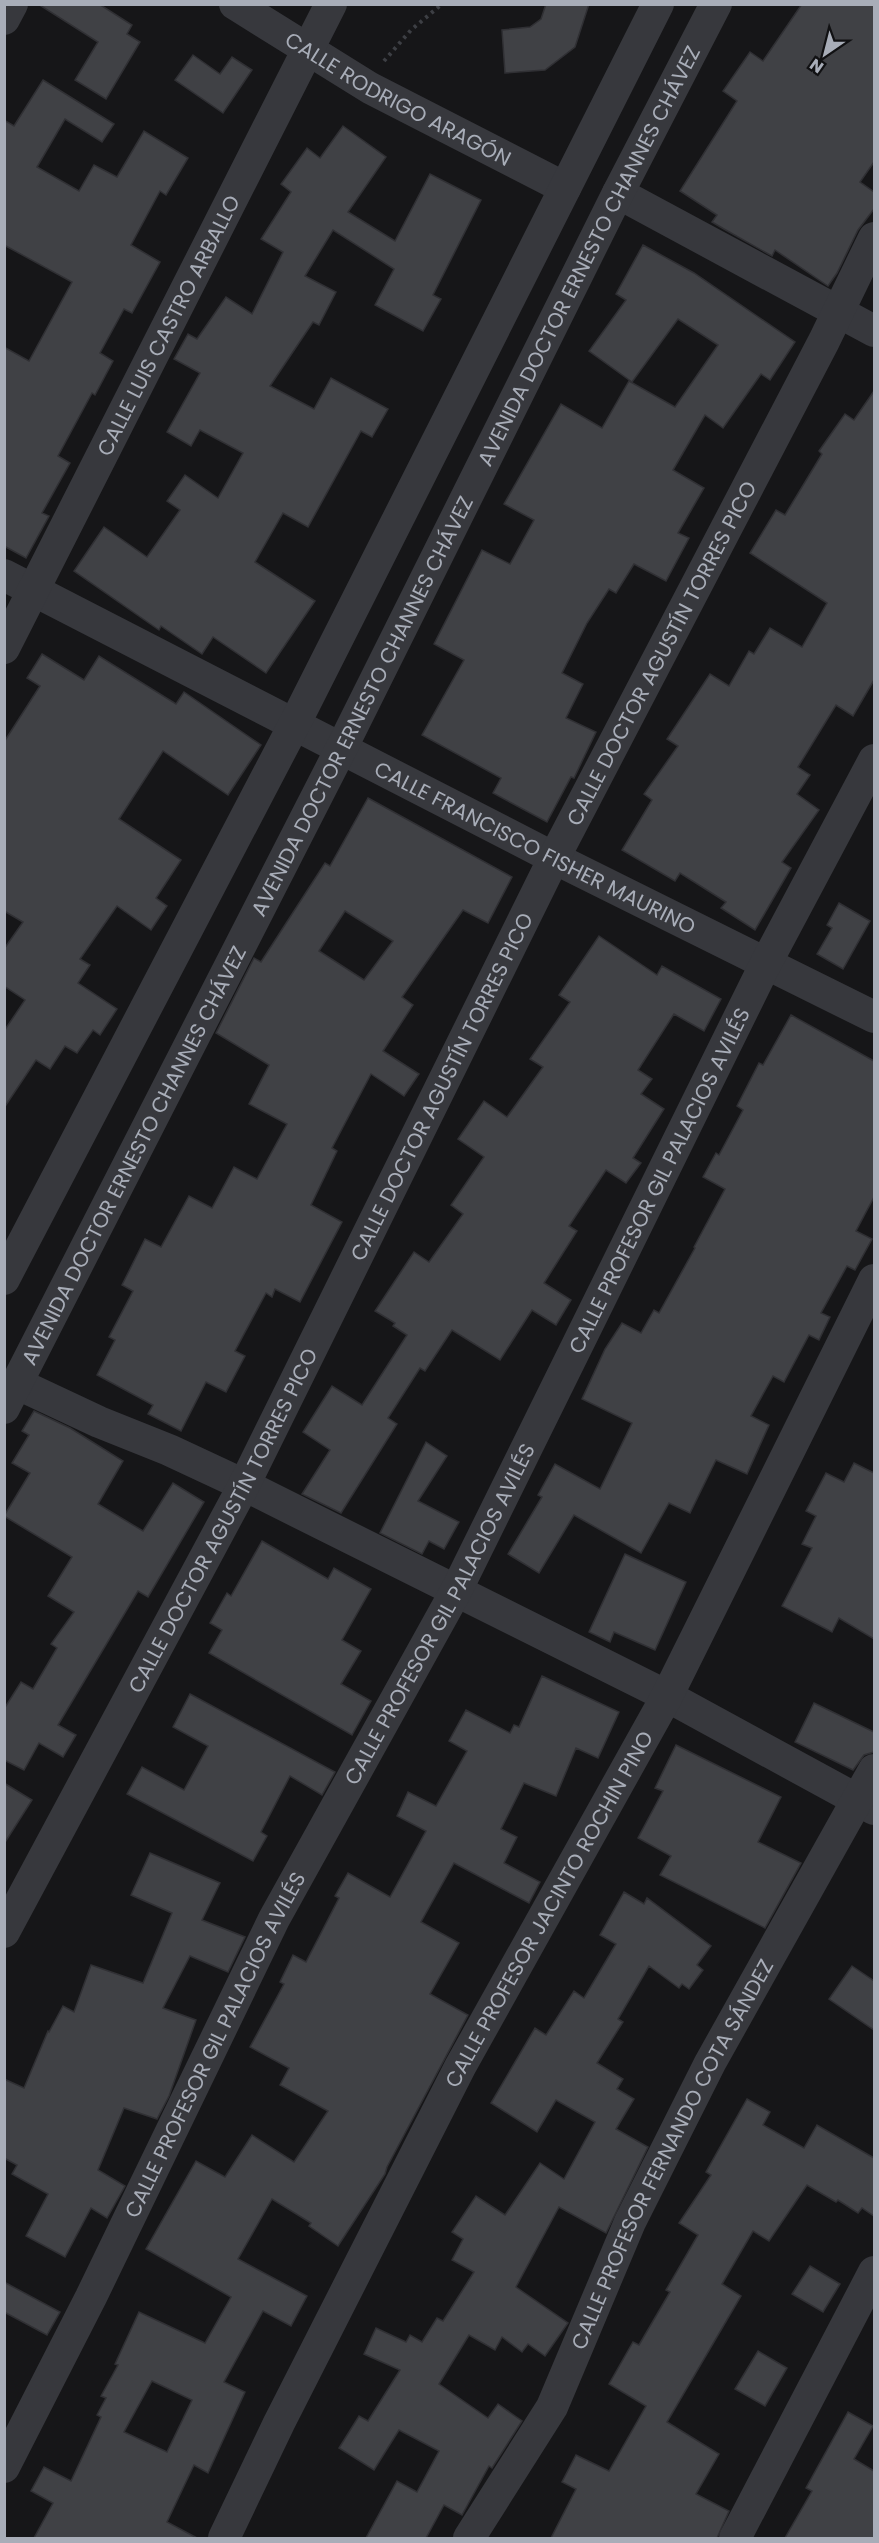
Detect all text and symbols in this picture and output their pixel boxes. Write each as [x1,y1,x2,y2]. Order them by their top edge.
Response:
street label: CALLE RODRIGO ARAGÓN [280,24,516,173]
north arrow [795,24,855,84]
street label: AVENIDA DOCTOR ERNESTO CHANNES CHÁVEZ [470,41,706,471]
text: N [805,53,828,79]
street label: CALLE LUIS CASTRO ARBALLO [90,190,246,461]
street label: CALLE DOCTOR AGUSTÍN TORRES PICO [559,476,763,830]
street label: AVENIDA DOCTOR ERNESTO CHANNES CHÁVEZ [244,491,479,921]
street label: CALLE FRANCISCO FISHER MAURINO [370,754,701,941]
street label: CALLE DOCTOR AGUSTÍN TORRES PICO [343,907,539,1265]
street label: AVENIDA DOCTOR ERNESTO CHANNES CHÁVEZ [14,941,253,1370]
street label: CALLE PROFESOR GIL PALACIOS AVILÉS [561,1003,756,1358]
street label: CALLE DOCTOR AGUSTÍN TORRES PICO [121,1343,324,1698]
street label: CALLE PROFESOR GIL PALACIOS AVILÉS [337,1438,541,1790]
street label: CALLE PROFESOR JACINTO ROCHIN PINO [438,1725,659,2092]
street label: CALLE PROFESOR GIL PALACIOS AVILÉS [117,1866,312,2222]
street label: CALLE PROFESOR FERNANDO COTA SÁNDEZ [563,1954,780,2354]

